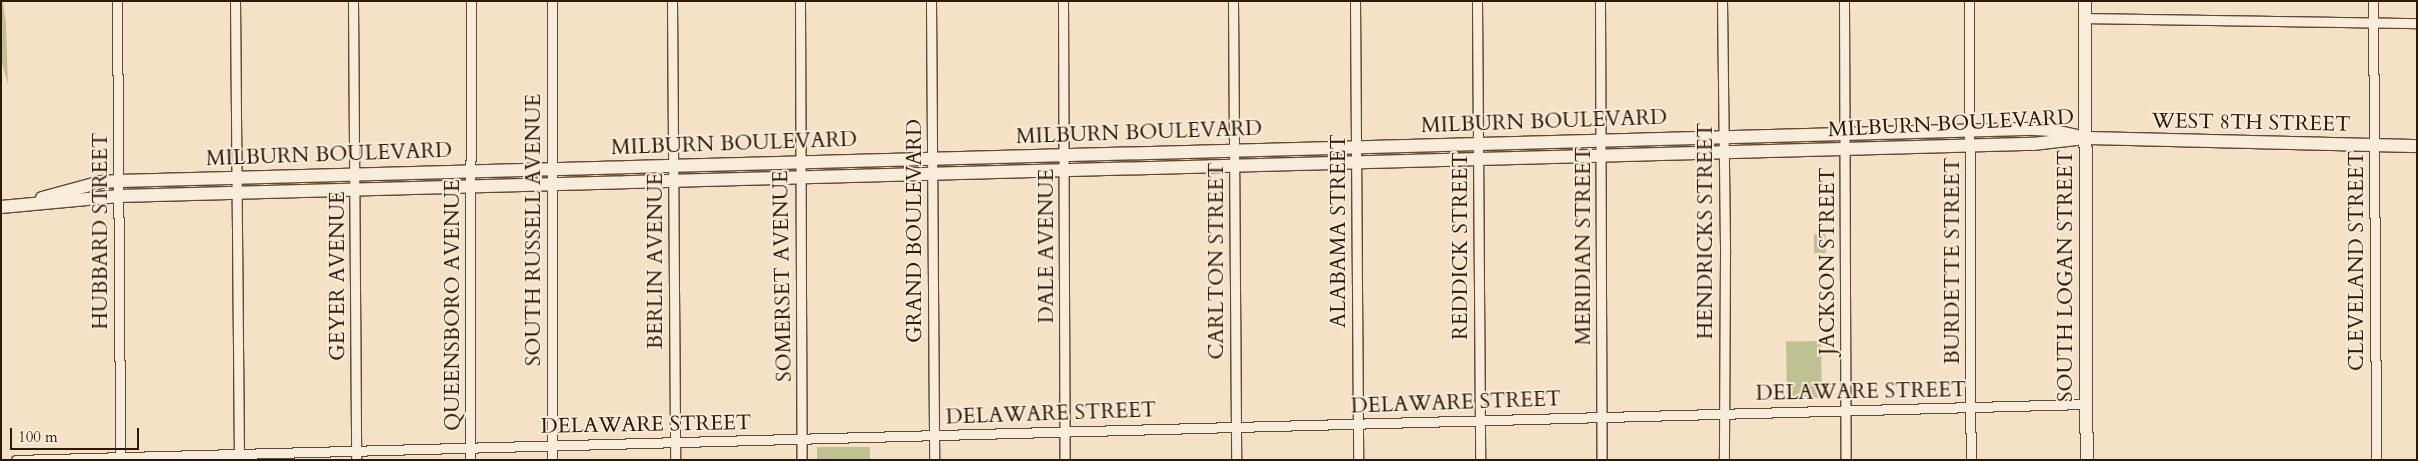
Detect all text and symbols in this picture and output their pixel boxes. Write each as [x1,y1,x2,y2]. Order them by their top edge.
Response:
street label: SOUTH RUSSELL AVENUE [521,94,547,366]
street label: MILBURN BOULEVARD [1420,105,1668,139]
street label: MILBURN BOULEVARD [1827,105,2075,143]
street label: WEST 8TH STREET [2151,109,2351,137]
street label: MILBURN BOULEVARD [1015,116,1263,150]
street label: GRAND BOULEVARD [902,119,928,343]
street label: HENDRICKS STREET [1693,123,1719,339]
street label: MILBURN BOULEVARD [610,127,858,161]
street label: HUBBARD STREET [88,132,114,330]
street label: ALABAMA STREET [1326,134,1352,328]
street label: MILBURN BOULEVARD [205,138,453,172]
street label: MERIDIAN STREET [1571,147,1597,345]
street label: SOUTH LOGAN STREET [2053,150,2079,402]
street label: CLEVELAND STREET [2344,151,2370,371]
street label: REDDICK STREET [1448,152,1474,340]
street label: BURDETTE STREET [1940,157,1966,365]
street label: CARLTON STREET [1204,162,1230,360]
street label: JACKSON STREET [1815,167,1841,355]
street label: DALE AVENUE [1034,169,1060,323]
street label: SOMERSET AVENUE [769,170,797,382]
street label: BERLIN AVENUE [643,173,669,349]
street label: QUEENSBORO AVENUE [440,179,466,431]
street label: GEYER AVENUE [325,191,351,361]
street label: DELAWARE STREET [1755,378,1967,406]
street label: DELAWARE STREET [1350,387,1562,419]
street label: DELAWARE STREET [945,398,1157,430]
street label: DELAWARE STREET [540,411,752,439]
scale bar [12,418,141,450]
text: 100 m [18,427,58,447]

